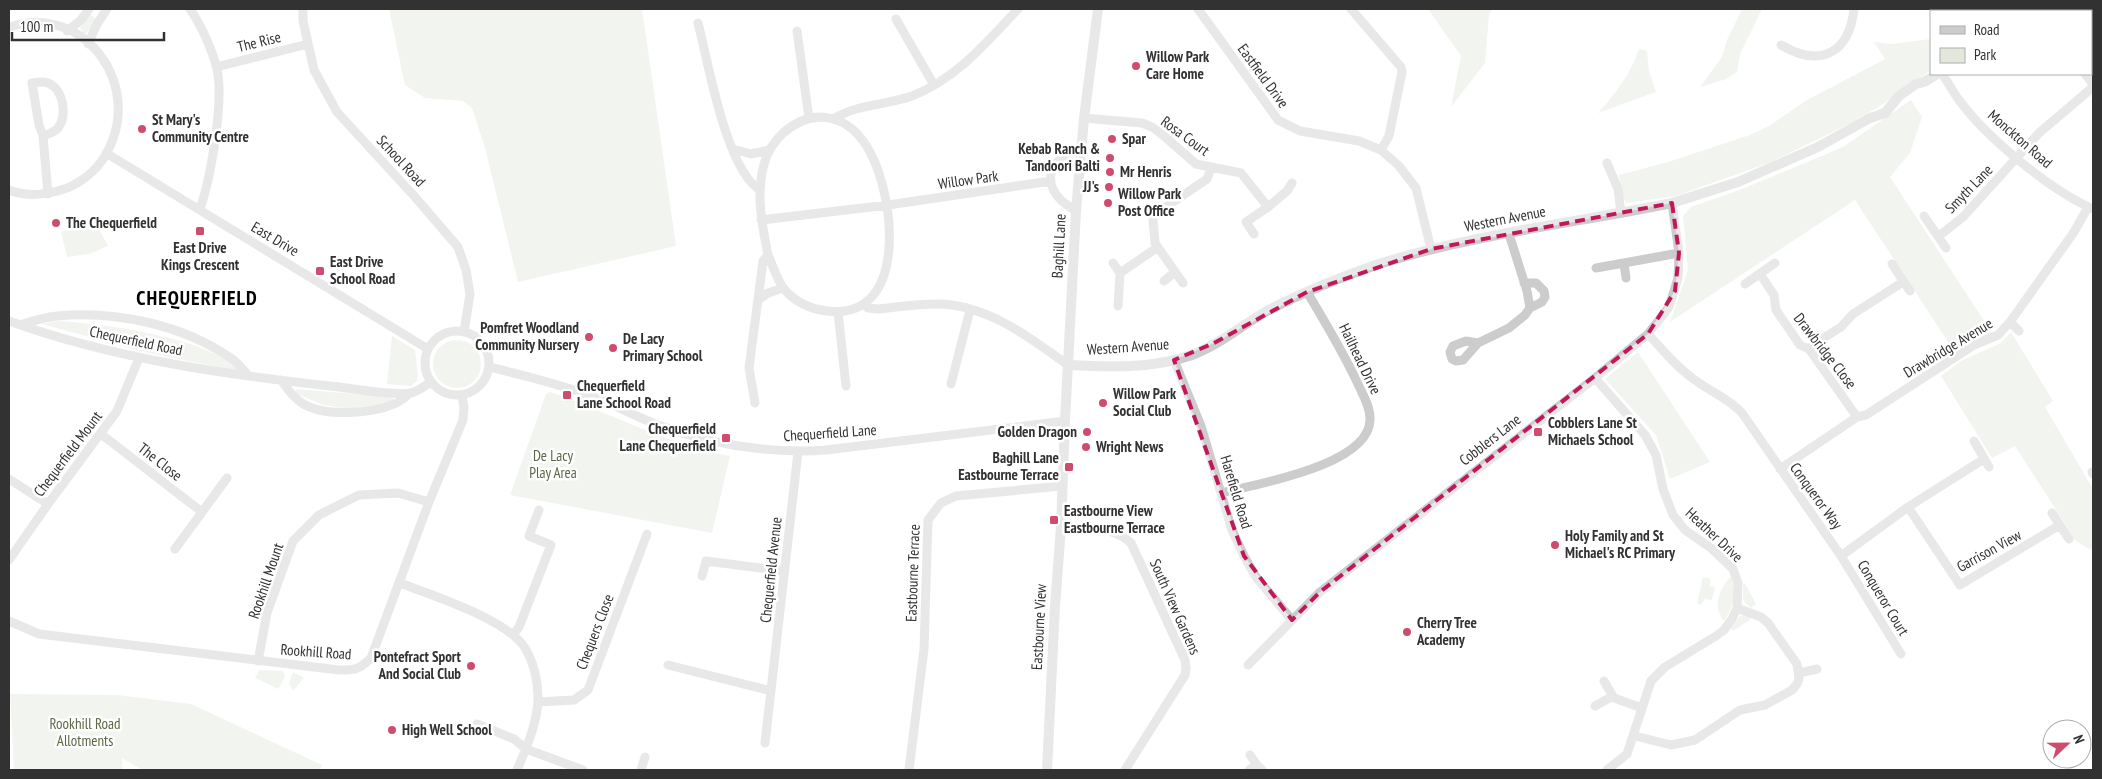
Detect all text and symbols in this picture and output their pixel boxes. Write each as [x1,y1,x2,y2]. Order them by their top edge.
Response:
scale bar [12,10,165,42]
legend [1930,10,2092,75]
text: 100 m [20,17,53,36]
text: Road [1974,20,2000,39]
street label: The Rise [235,27,283,56]
street label: Eastfield Drive [1234,40,1293,112]
text: Park [1974,45,1996,64]
place label: Willow Park Care Home [1145,47,1210,83]
marker: Willow Park Care Home [1130,60,1142,72]
street label: Monckton Road [1984,105,2057,172]
place label: St Mary's Community Centre [152,110,249,146]
street label: Rosa Court [1157,112,1213,160]
marker: St Mary's Community Centre [136,123,148,135]
place label: Spar [1122,129,1146,148]
street label: School Road [373,131,430,190]
marker: Spar [1106,133,1118,145]
place label: Kebab Ranch & Tandoori Balti [1018,139,1100,175]
marker: Kebab Ranch & Tandoori Balti [1104,152,1116,164]
street label: Smyth Lane [1941,160,1996,217]
place label: Mr Henris [1120,162,1172,181]
street label: Willow Park [937,166,999,193]
marker: Mr Henris [1104,166,1116,178]
place label: JJ's [1082,177,1099,196]
marker: JJ's [1103,181,1115,193]
place label: Willow Park Post Office [1117,184,1182,220]
marker: Willow Park Post Office [1102,197,1114,209]
street label: Western Avenue [1463,201,1547,236]
place label: The Chequerfield [66,213,157,232]
street label: Baghill Lane [1047,213,1070,279]
marker: The Chequerfield [50,217,62,229]
street label: East Drive [248,217,302,260]
marker: East Drive Kings Crescent [194,225,206,237]
place label: East Drive Kings Crescent [161,238,240,274]
place label: East Drive School Road [330,252,395,288]
marker: East Drive School Road [314,265,326,277]
district label: CHEQUERFIELD [136,285,258,311]
street label: Drawbridge Close [1790,309,1861,392]
street label: Drawbridge Avenue [1900,314,1996,382]
place label: Pomfret Woodland Community Nursery [475,318,580,354]
street label: Hailhead Drive [1335,320,1386,397]
street label: Chequerfield Road [88,321,184,360]
place label: De Lacy Primary School [623,329,703,365]
marker: Pomfret Woodland Community Nursery [583,331,595,343]
street label: Western Avenue [1086,334,1170,359]
marker: De Lacy Primary School [607,342,619,354]
place label: Chequerfield Lane School Road [577,376,671,412]
place label: Willow Park Social Club [1112,384,1177,420]
marker: Chequerfield Lane School Road [561,389,573,401]
marker: Willow Park Social Club [1097,397,1109,409]
street label: Chequerfield Mount [29,407,106,500]
street label: Cobblers Lane [1455,410,1524,470]
place label: Cobblers Lane St Michaels School [1548,413,1638,449]
place label: Chequerfield Lane Chequerfield [620,419,716,455]
street label: Chequerfield Lane [783,420,877,445]
place label: Golden Dragon [998,422,1077,441]
marker: Golden Dragon [1081,426,1093,438]
marker: Cobblers Lane St Michaels School [1532,426,1544,438]
marker: Chequerfield Lane Chequerfield [720,432,732,444]
place label: Wright News [1095,437,1163,456]
street label: The Close [134,438,186,485]
marker: Wright News [1080,441,1092,453]
park label: De Lacy Play Area [529,446,577,482]
place label: Baghill Lane Eastbourne Terrace [958,448,1059,484]
street label: Harefield Road [1216,453,1257,531]
street label: Conqueror Way [1786,459,1847,533]
marker: Baghill Lane Eastbourne Terrace [1063,461,1075,473]
place label: Eastbourne View Eastbourne Terrace [1064,501,1165,537]
street label: Heather Drive [1682,503,1747,566]
marker: Eastbourne View Eastbourne Terrace [1048,514,1060,526]
street label: Chequerfield Avenue [755,516,786,624]
street label: Eastbourne Terrace [901,524,924,622]
street label: Garrison View [1953,525,2025,576]
place label: Holy Family and St Michael's RC Primary [1565,526,1676,562]
marker: Holy Family and St Michael's RC Primary [1549,539,1561,551]
street label: Rookhill Mount [244,541,287,621]
street label: South View Gardens [1146,556,1205,658]
street label: Conqueror Court [1853,557,1913,639]
street label: Eastbourne View [1027,583,1050,670]
street label: Chequers Close [571,591,618,672]
place label: Cherry Tree Academy [1416,613,1477,649]
marker: Cherry Tree Academy [1401,626,1413,638]
street label: Rookhill Road [280,640,352,663]
place label: Pontefract Sport And Social Club [374,647,462,683]
marker: Pontefract Sport And Social Club [465,660,477,672]
park label: Rookhill Road Allotments [49,714,121,750]
north arrow [2042,719,2092,769]
place label: High Well School [402,720,492,739]
marker: High Well School [386,724,398,736]
text: N [2069,732,2089,746]

